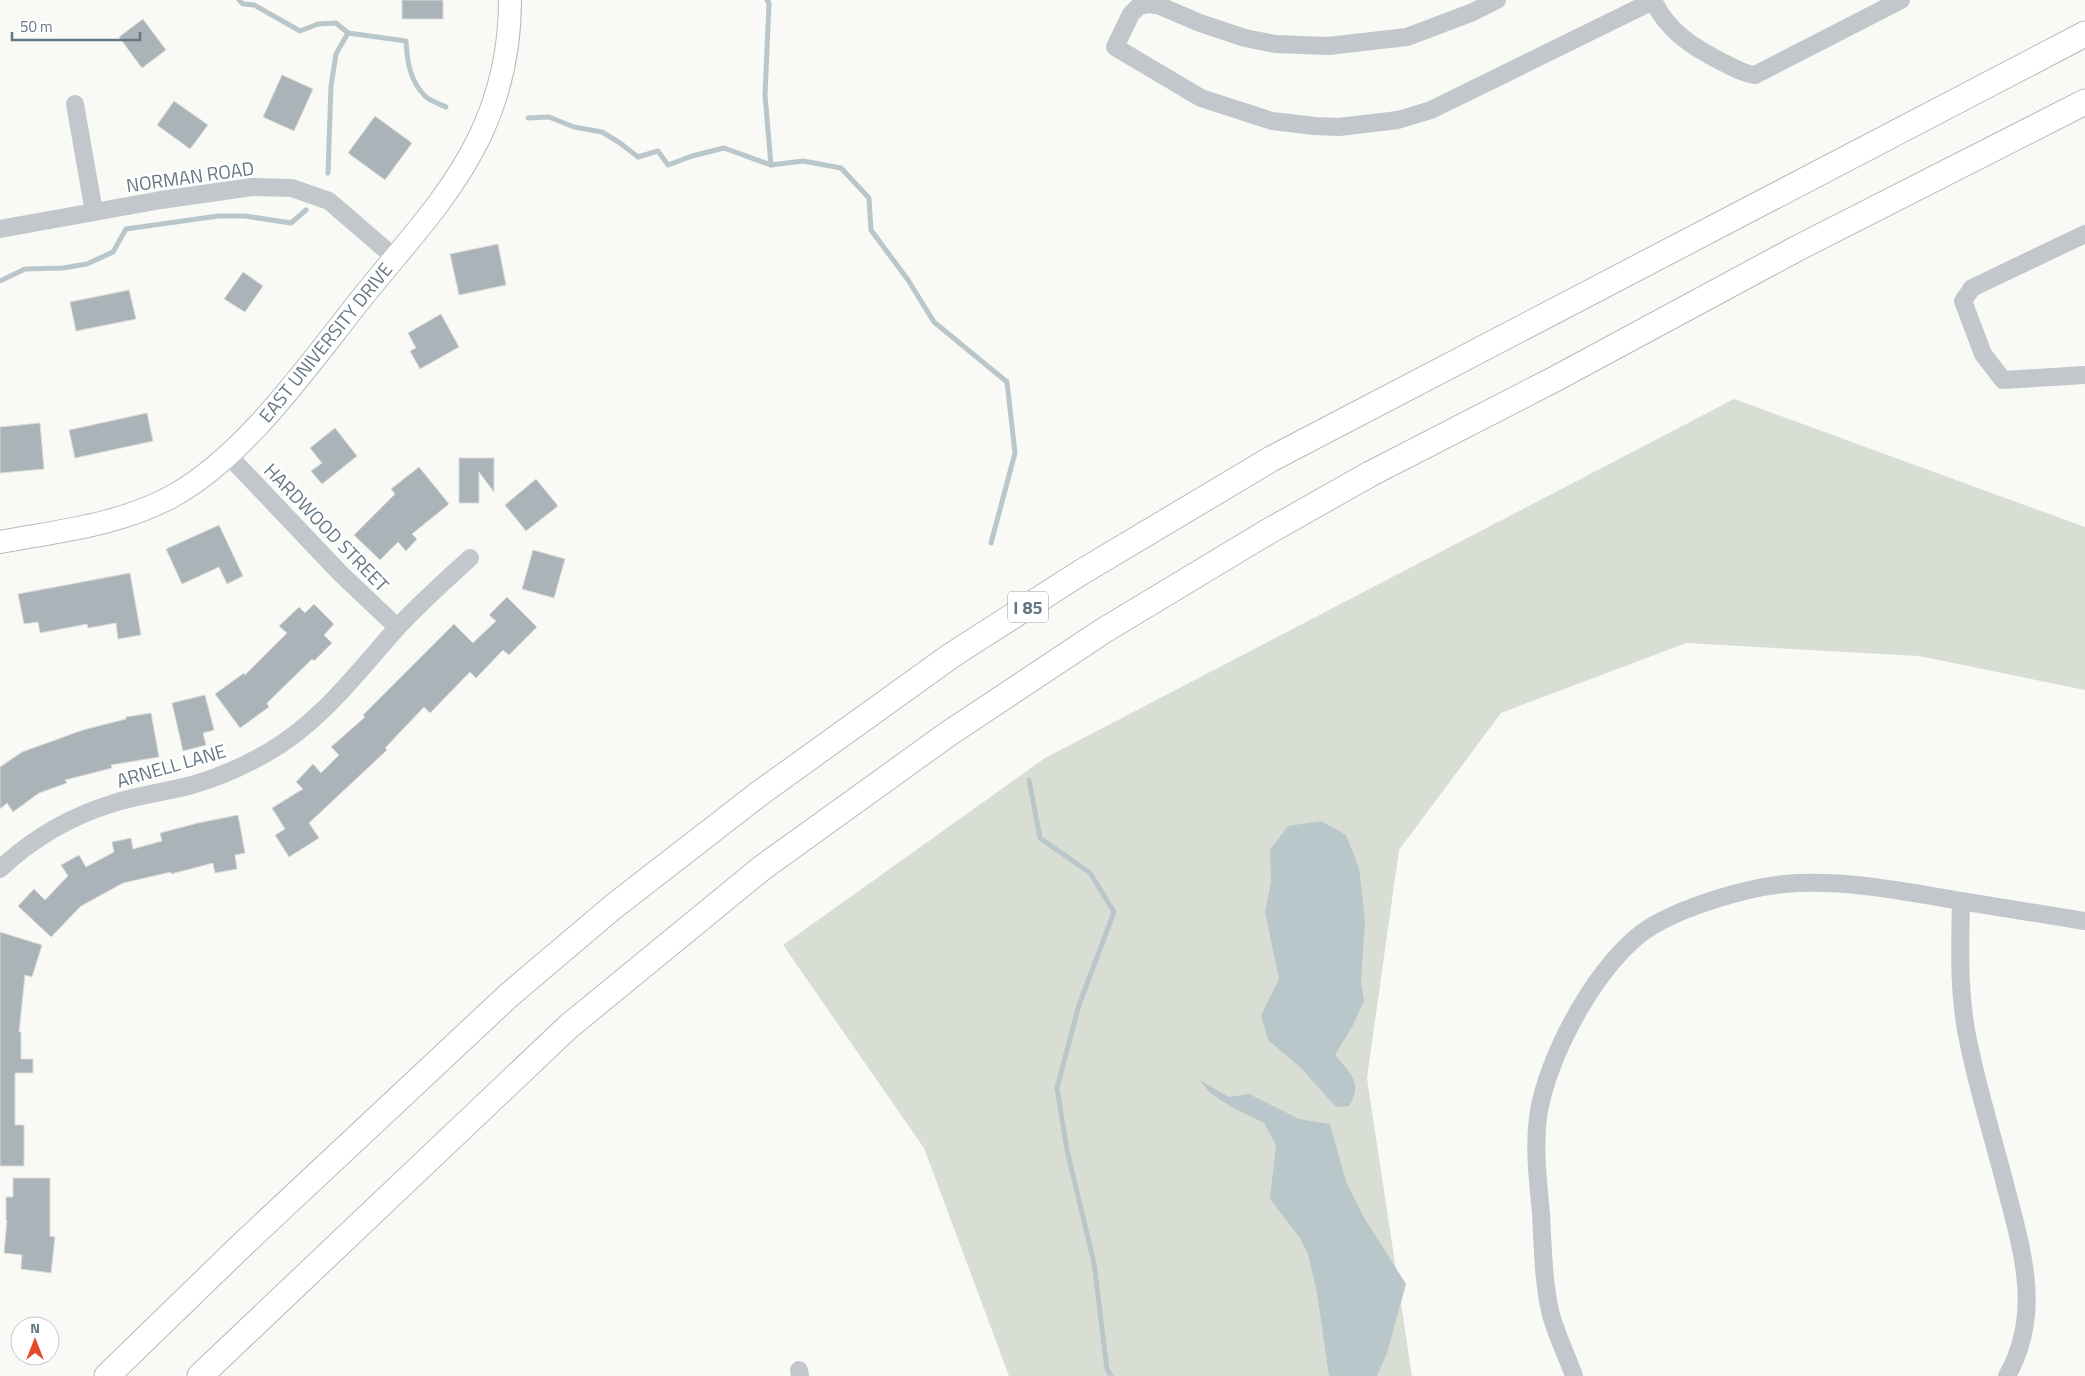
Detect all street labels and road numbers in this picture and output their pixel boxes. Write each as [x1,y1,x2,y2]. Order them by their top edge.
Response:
street label: NORMAN ROAD [124,153,256,199]
street label: EAST UNIVERSITY DRIVE [251,256,399,428]
street label: HARDWOOD STREET [258,456,396,598]
road number: I 85 [1008,592,1048,622]
street label: ARNELL LANE [113,736,229,794]

